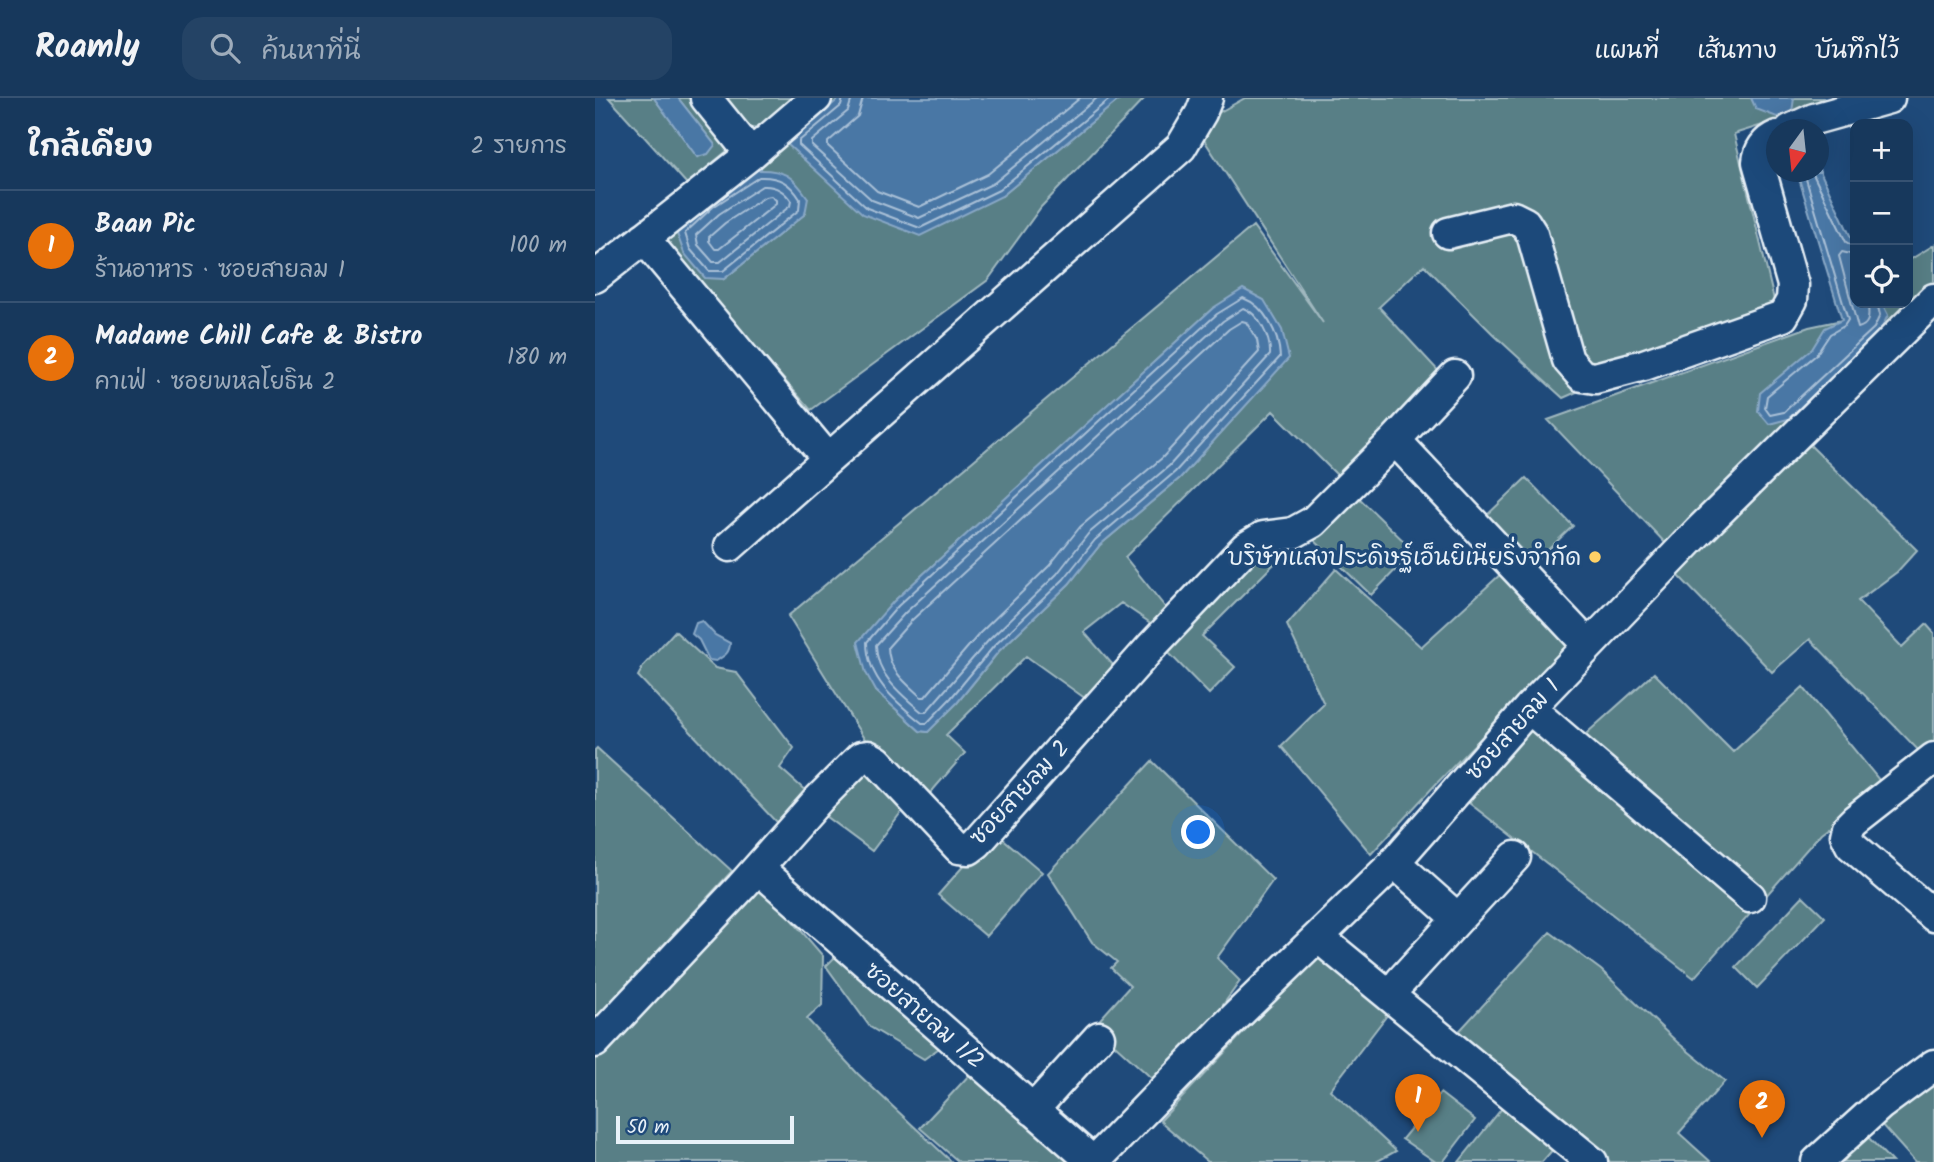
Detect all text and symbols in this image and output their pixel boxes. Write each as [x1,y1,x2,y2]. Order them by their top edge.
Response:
search box [182,17,672,80]
text: Roamly [35,22,140,75]
icon: search [206,29,244,67]
text: ค้นหาที่นี่ [262,31,361,73]
text: แผนที่ [1594,32,1659,71]
text: เส้นทาง [1697,32,1777,71]
text: บันทึกไว้ [1815,32,1899,71]
north arrow [1766,119,1829,182]
map controls [1850,119,1913,308]
button: + [1850,119,1913,182]
text: ใกล้เคียง [28,124,153,172]
text: 2 รายการ [471,129,567,165]
button: − [1850,182,1913,245]
text: Baan Pic [95,204,196,246]
text: 1 [48,228,54,264]
text: 100 m [509,228,567,264]
button: locate [1850,245,1913,308]
text: ร้านอาหาร · ซอยสายลม 1 [95,253,345,289]
text: Madame Chill Cafe & Bistro [95,316,422,358]
text: 2 [44,340,58,376]
text: 180 m [507,340,567,376]
text: คาเฟ่ · ซอยพหลโยธิน 2 [95,365,335,401]
place label: บริษัทแสงประดิษฐ์เอ็นยิเนียริ่งจำกัด [1227,536,1581,577]
marker: บริษัทแสงประดิษฐ์เอ็นยิเนียริ่งจำกัด [1587,549,1603,565]
street label: ซอยสายลม 1 [1458,671,1569,790]
street label: ซอยสายลม 2 [962,732,1079,854]
your location [1181,815,1215,849]
street label: ซอยสายลม 1/2 [856,954,992,1079]
pin: 1 [1395,1074,1441,1132]
pin: 2 [1739,1080,1785,1138]
scale bar [616,1113,795,1145]
text: 50 m [627,1113,669,1143]

